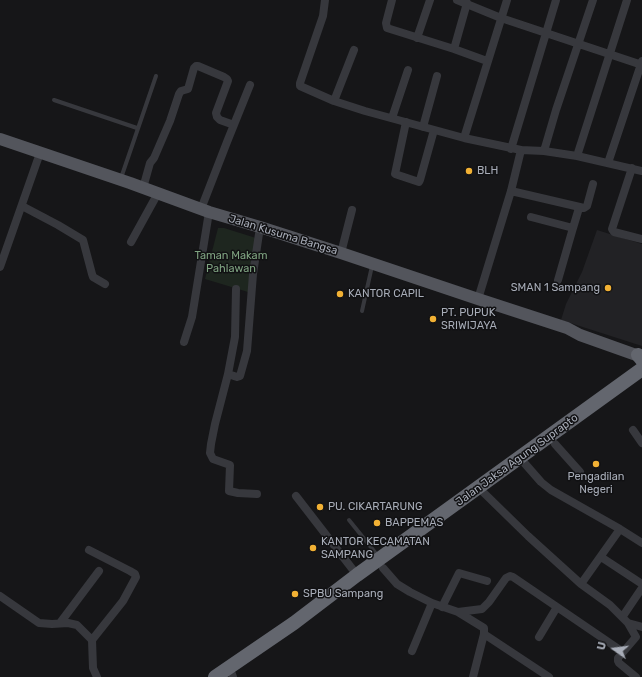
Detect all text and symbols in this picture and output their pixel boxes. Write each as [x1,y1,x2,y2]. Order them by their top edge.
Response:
place label: BLH [477,164,498,178]
marker: BLH [464,166,474,176]
street label: Jalan Kusuma Bangsa [227,212,339,258]
park label: Taman Makam Pahlawan [195,249,267,275]
place label: SMAN 1 Sampang [511,281,600,295]
marker: SMAN 1 Sampang [603,283,613,293]
place label: KANTOR CAPIL [348,287,424,301]
marker: KANTOR CAPIL [335,289,345,299]
place label: PT. PUPUK SRIWIJAYA [441,306,497,332]
marker: PT. PUPUK SRIWIJAYA [428,314,438,324]
street label: Jalan Jaksa Agung Suprapto [453,411,581,509]
marker: Pengadilan Negeri [591,459,601,469]
place label: Pengadilan Negeri [567,470,625,496]
place label: PU. CIKARTARUNG [328,500,422,514]
marker: PU. CIKARTARUNG [315,502,325,512]
place label: BAPPEMAS [385,516,443,530]
marker: BAPPEMAS [372,518,382,528]
place label: KANTOR KECAMATAN SAMPANG [321,535,430,561]
marker: KANTOR KECAMATAN SAMPANG [308,543,318,553]
place label: SPBU Sampang [303,587,383,601]
marker: SPBU Sampang [290,589,300,599]
north arrow [594,629,634,669]
text: U [595,641,609,651]

